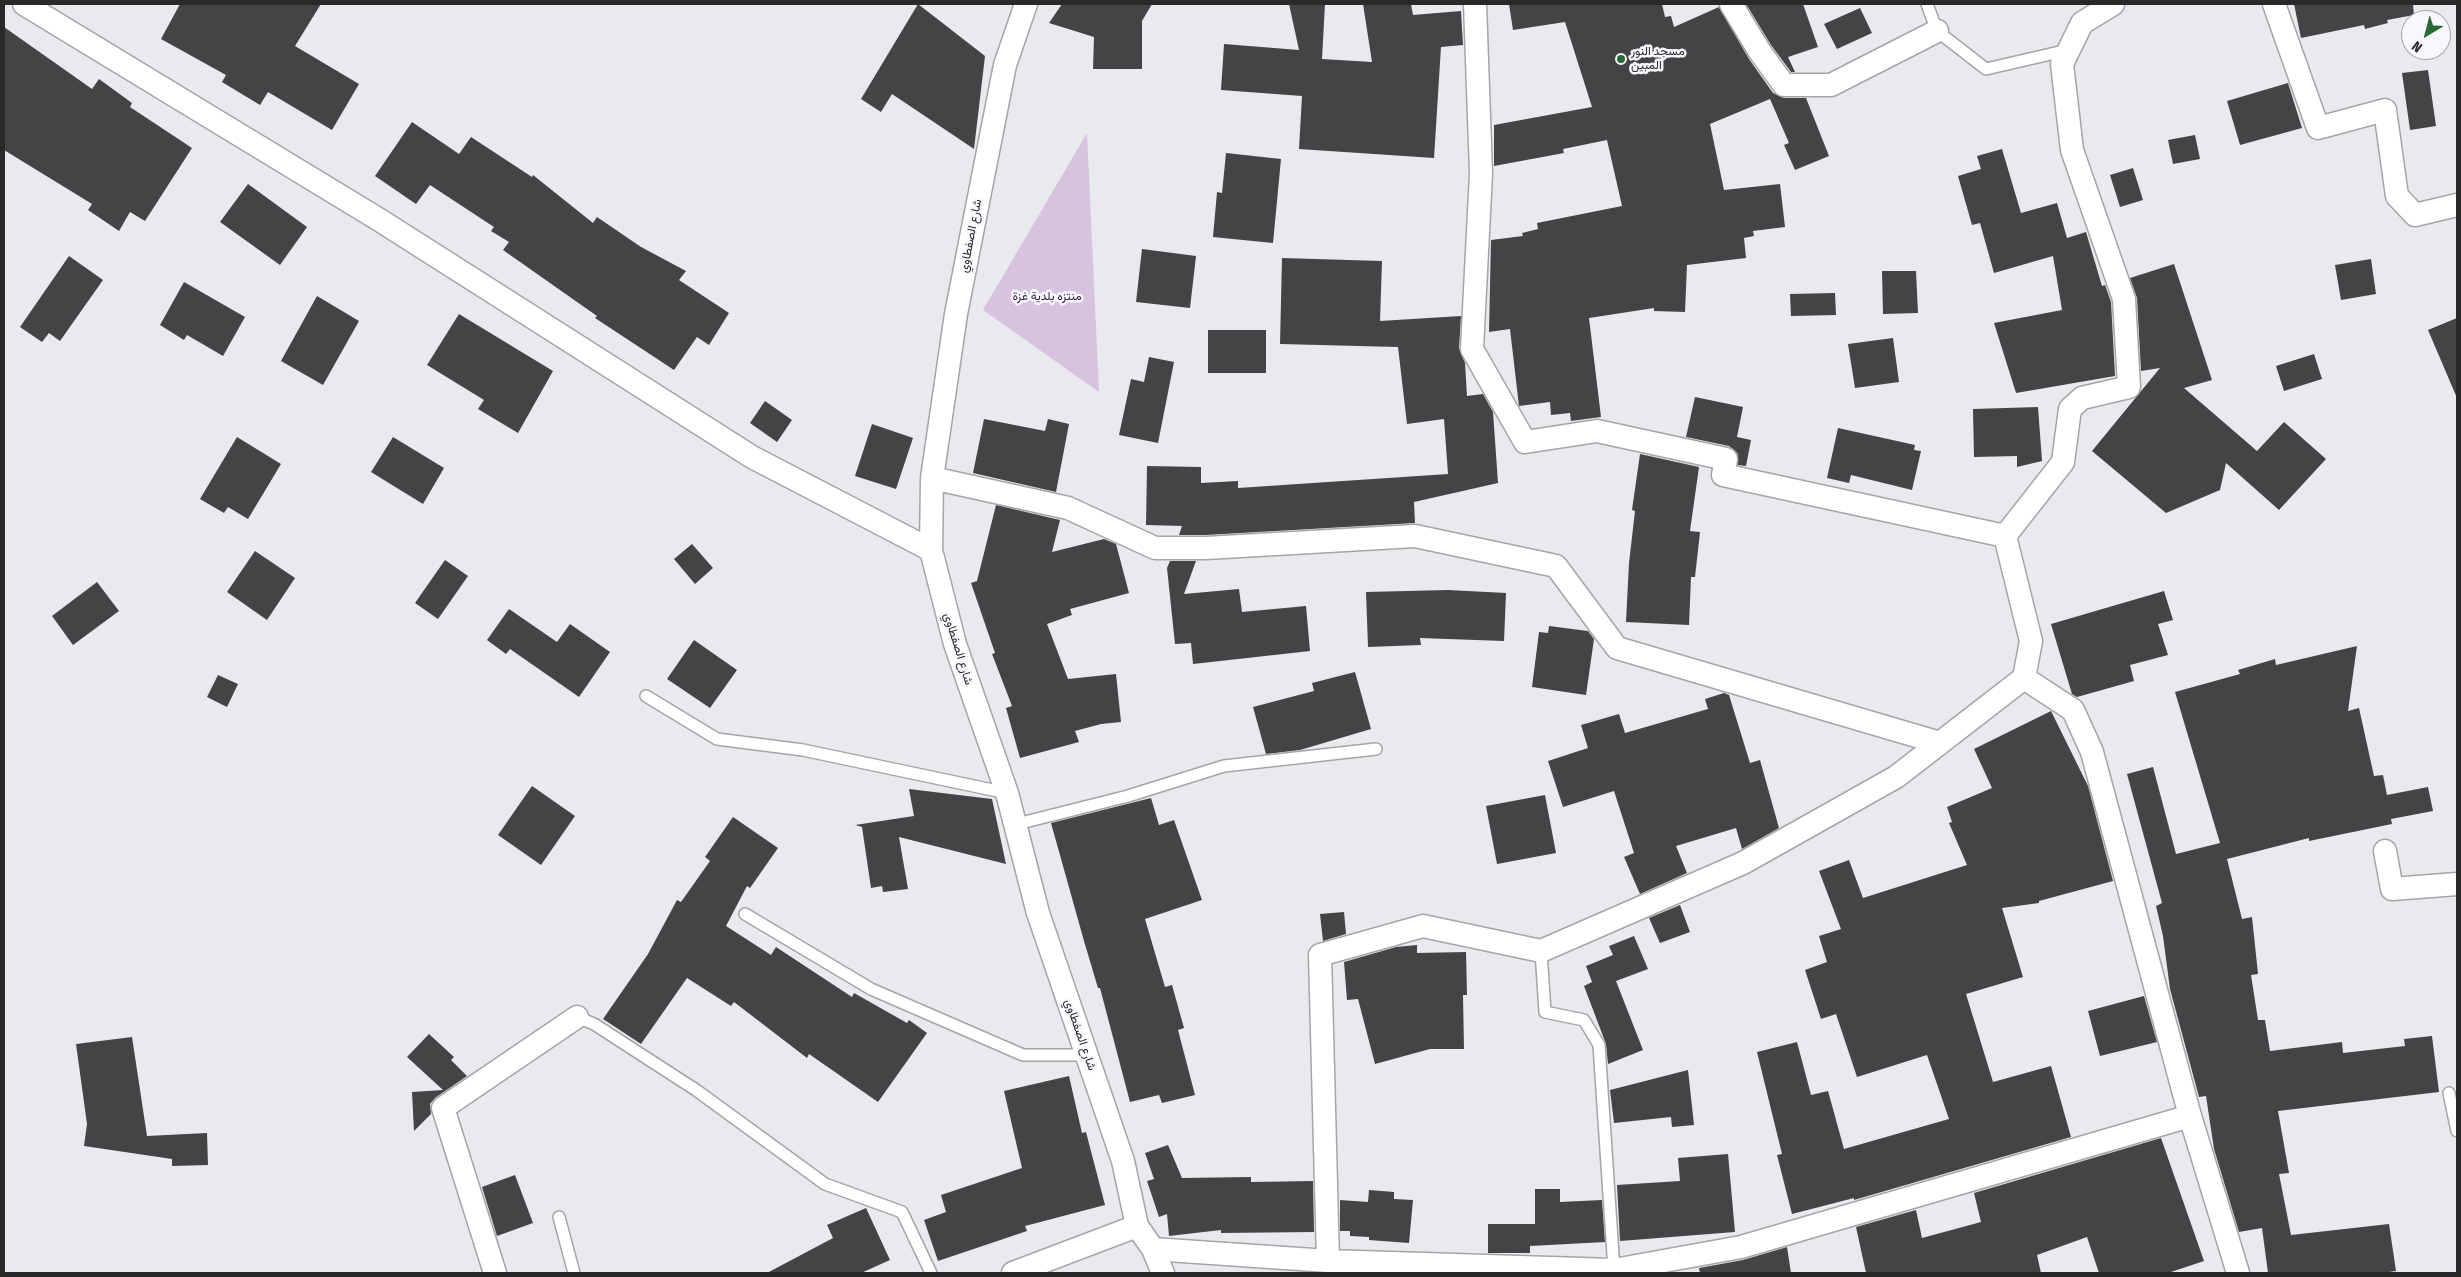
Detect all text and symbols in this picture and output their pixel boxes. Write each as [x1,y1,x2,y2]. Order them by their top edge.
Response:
north arrow [2401,10,2451,60]
text: N [2409,37,2426,56]
place label: مسجد النور المبين [1631,45,1685,73]
marker: مسجد النور المبين [1615,53,1627,65]
street label: شارع الصفطاوي [957,198,985,274]
park label: منتزه بلدية غزة [1012,290,1082,304]
street label: شارع الصفطاوي [940,611,976,687]
street label: شارع الصفطاوي [1061,997,1099,1073]

